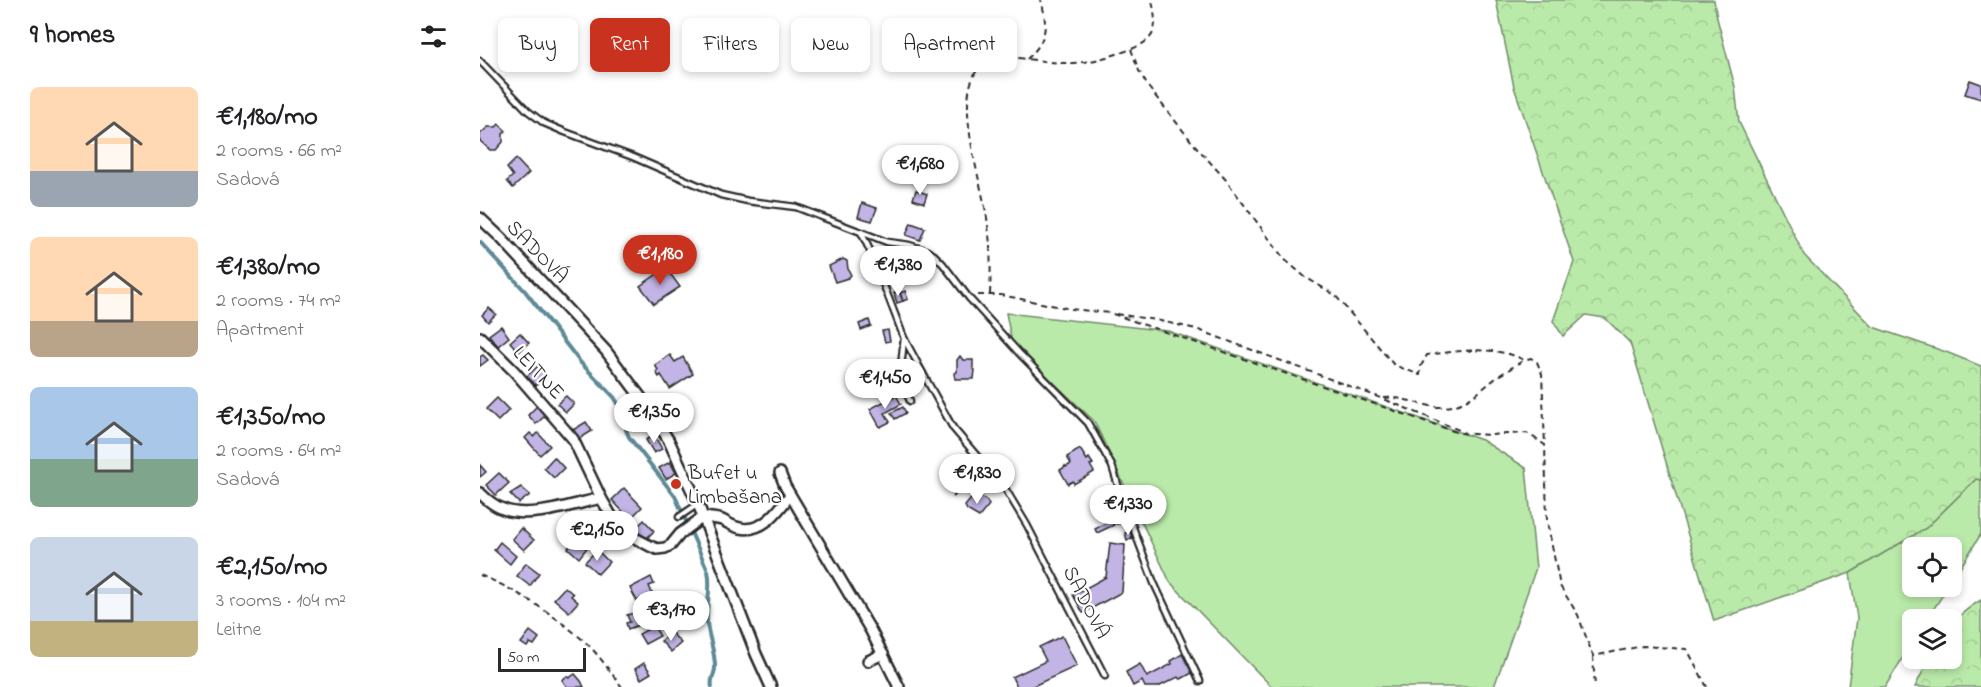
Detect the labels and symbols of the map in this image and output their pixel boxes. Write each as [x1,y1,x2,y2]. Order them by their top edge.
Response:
pin: €1,680 [871,145,969,196]
street label: SADOVÁ [499,213,575,291]
pin: €1,180 [611,235,709,286]
pin: €1,380 [849,246,947,297]
street label: LEITNE [505,340,570,407]
pin: €1,450 [836,359,934,410]
pin: €1,350 [605,393,703,444]
pin: €1,830 [928,454,1026,505]
place label: Bufet u Limbašana [687,459,782,513]
marker: Bufet u Limbašana [669,477,683,491]
pin: €1,330 [1079,485,1177,536]
pin: €2,150 [548,511,646,562]
street label: SADOVÁ [1054,561,1117,645]
pin: €3,170 [622,591,720,642]
scale bar [498,645,586,672]

